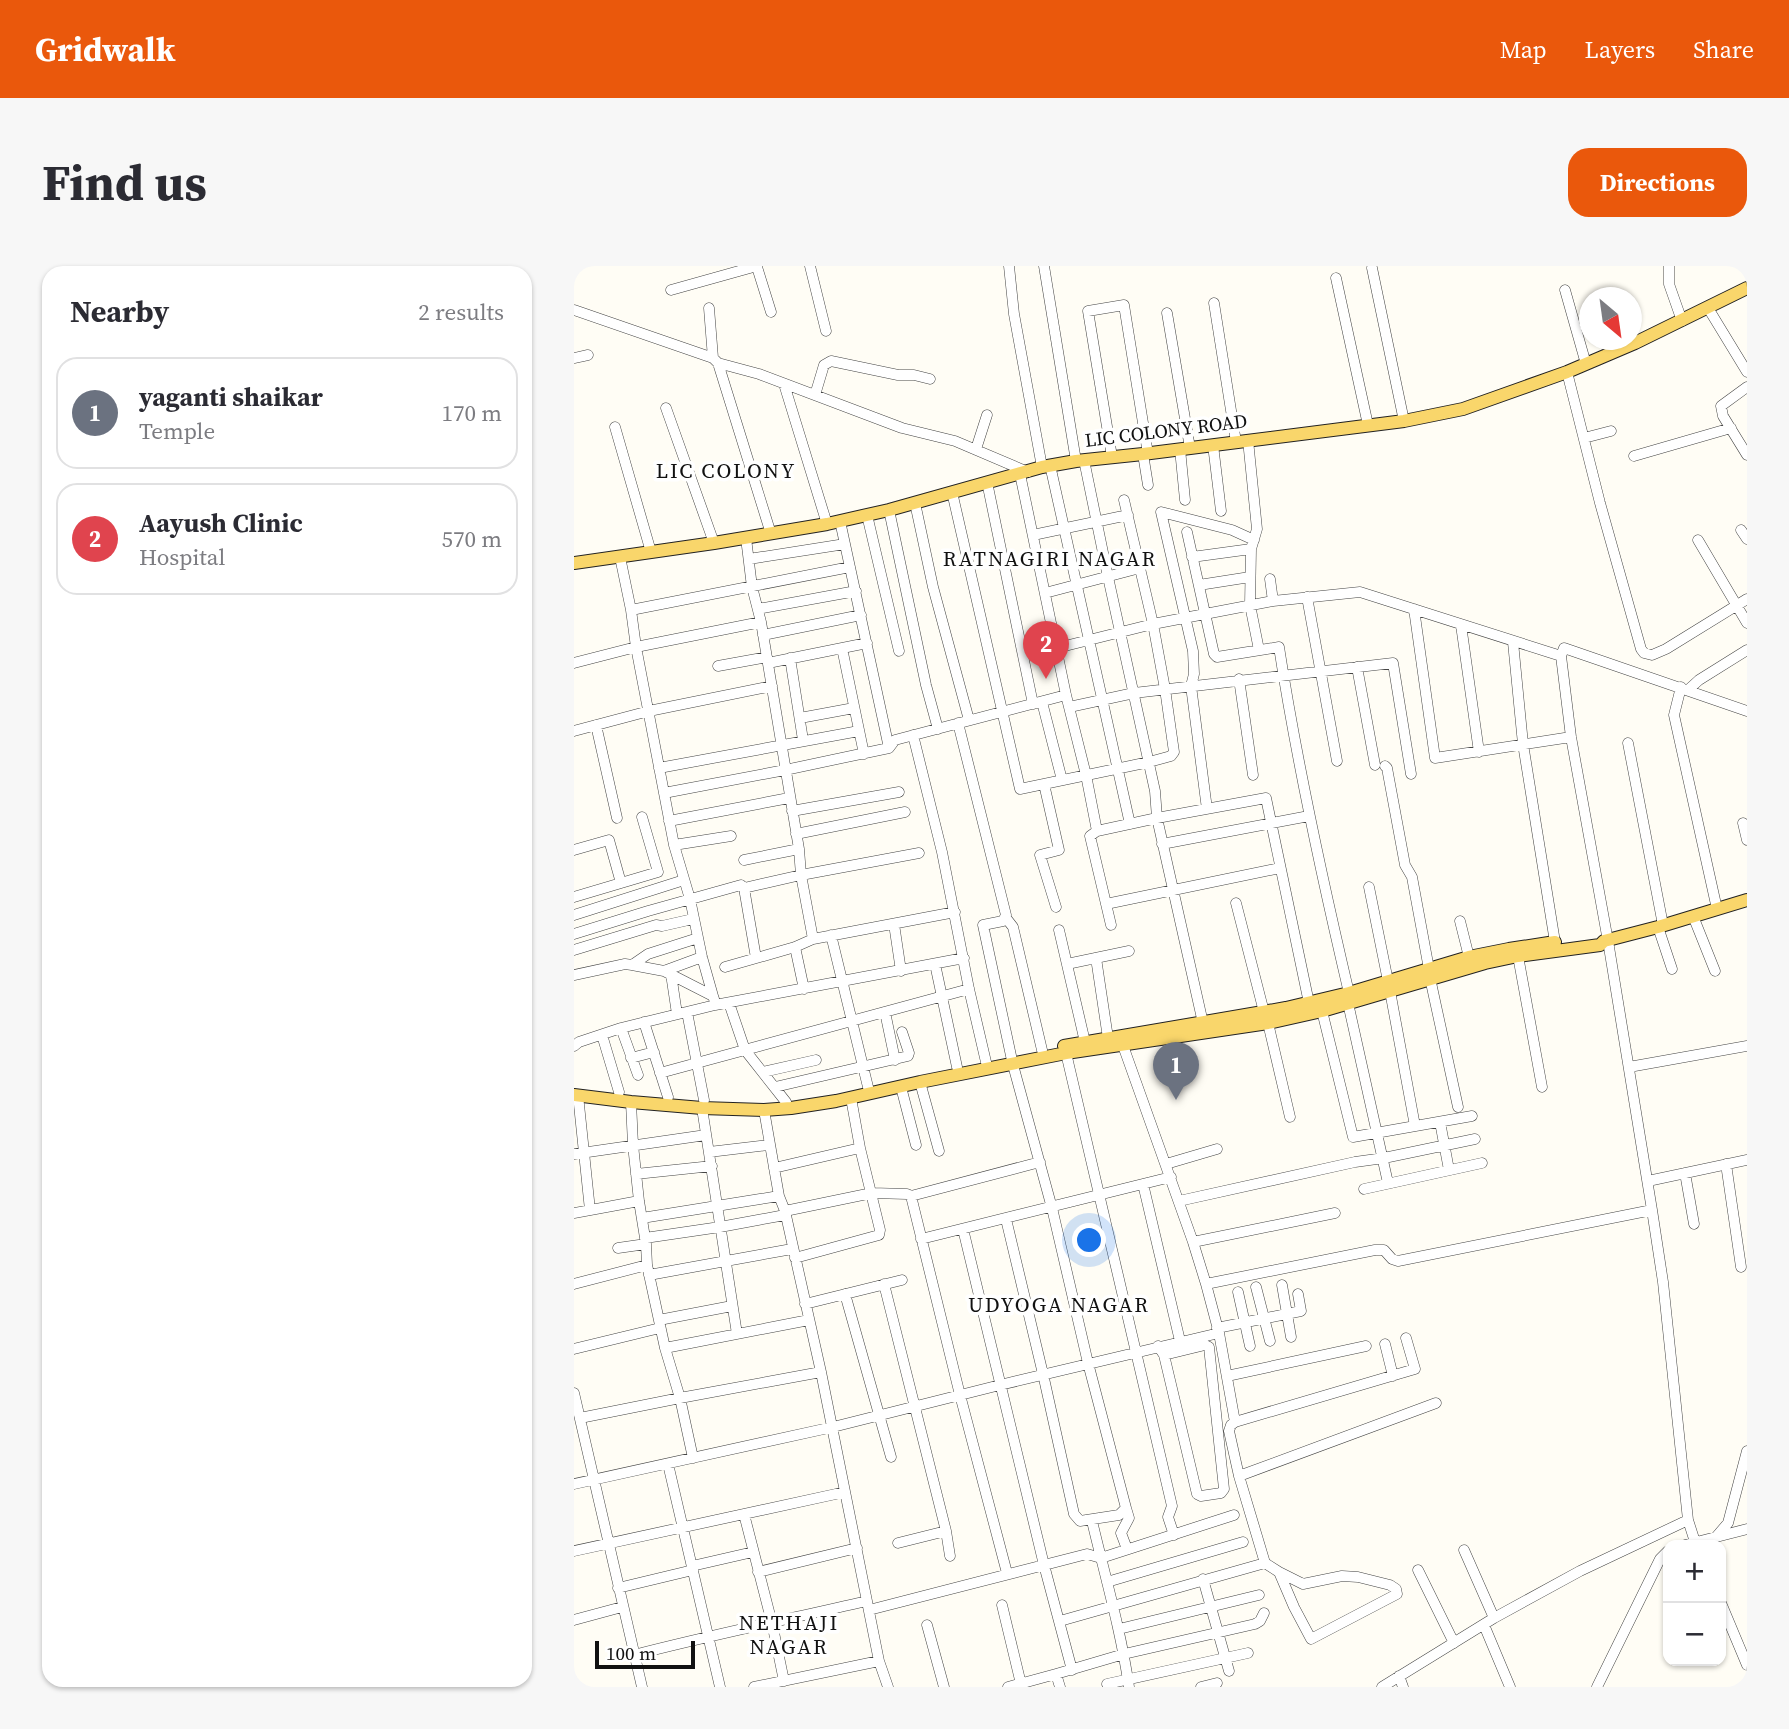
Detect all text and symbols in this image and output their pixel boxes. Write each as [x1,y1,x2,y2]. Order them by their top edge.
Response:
text: Gridwalk [35,27,175,72]
text: Map [1500,33,1547,66]
text: Layers [1585,33,1655,66]
text: Share [1693,33,1754,66]
button: Directions [1568,148,1747,217]
text: Find us [42,149,207,216]
north arrow [1579,287,1642,350]
text: Nearby [70,291,169,332]
text: 2 results [418,296,504,328]
text: yaganti shaikar [139,379,323,415]
text: 1 [89,397,101,429]
text: 170 m [441,397,502,429]
street label: LIC COLONY ROAD [1083,407,1249,453]
text: Temple [139,415,215,447]
district label: LIC COLONY [656,456,796,485]
text: Aayush Clinic [139,505,303,541]
text: 2 [89,523,101,555]
text: 570 m [441,523,502,555]
text: Hospital [139,541,225,573]
district label: RATNAGIRI NAGAR [943,544,1157,573]
pin: 2 [1023,621,1069,679]
pin: 1 [1153,1042,1199,1100]
your location [1072,1223,1106,1257]
district label: UDYOGA NAGAR [968,1290,1150,1319]
map controls [1663,1540,1726,1666]
button: + [1663,1540,1726,1603]
button: − [1663,1603,1726,1666]
district label: NETHAJI NAGAR [739,1608,839,1661]
scale bar [595,1638,695,1670]
text: 100 m [606,1640,656,1666]

